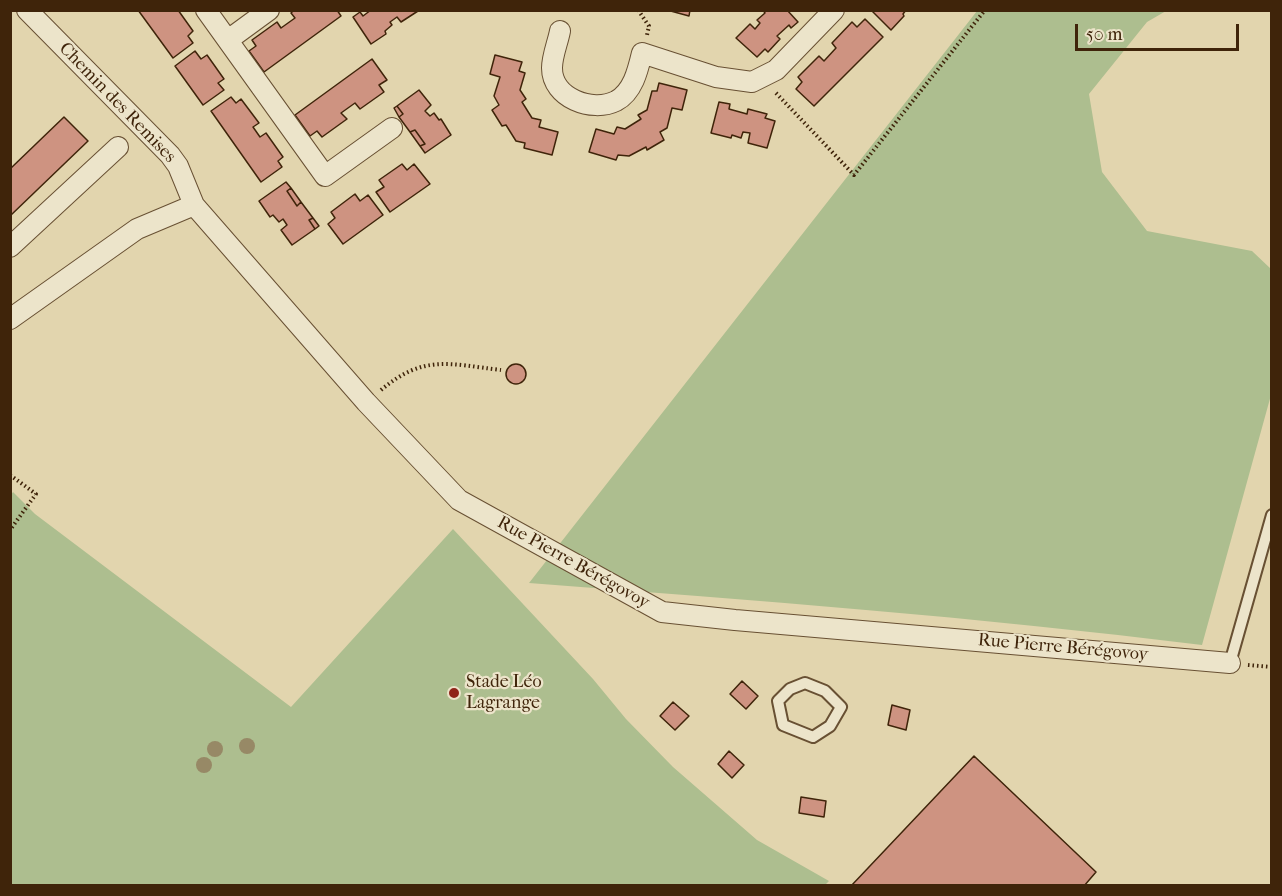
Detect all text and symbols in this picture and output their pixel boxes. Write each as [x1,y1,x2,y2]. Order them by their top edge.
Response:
scale bar [1078,12,1242,50]
text: 50 m [1086,24,1122,45]
street label: Chemin des Remises [54,38,180,168]
street label: Rue Pierre Bérégovoy [493,512,653,614]
street label: Rue Pierre Bérégovoy [977,630,1149,666]
place label: Stade Léo Lagrange [466,672,542,714]
marker: Stade Léo Lagrange [447,686,461,700]

